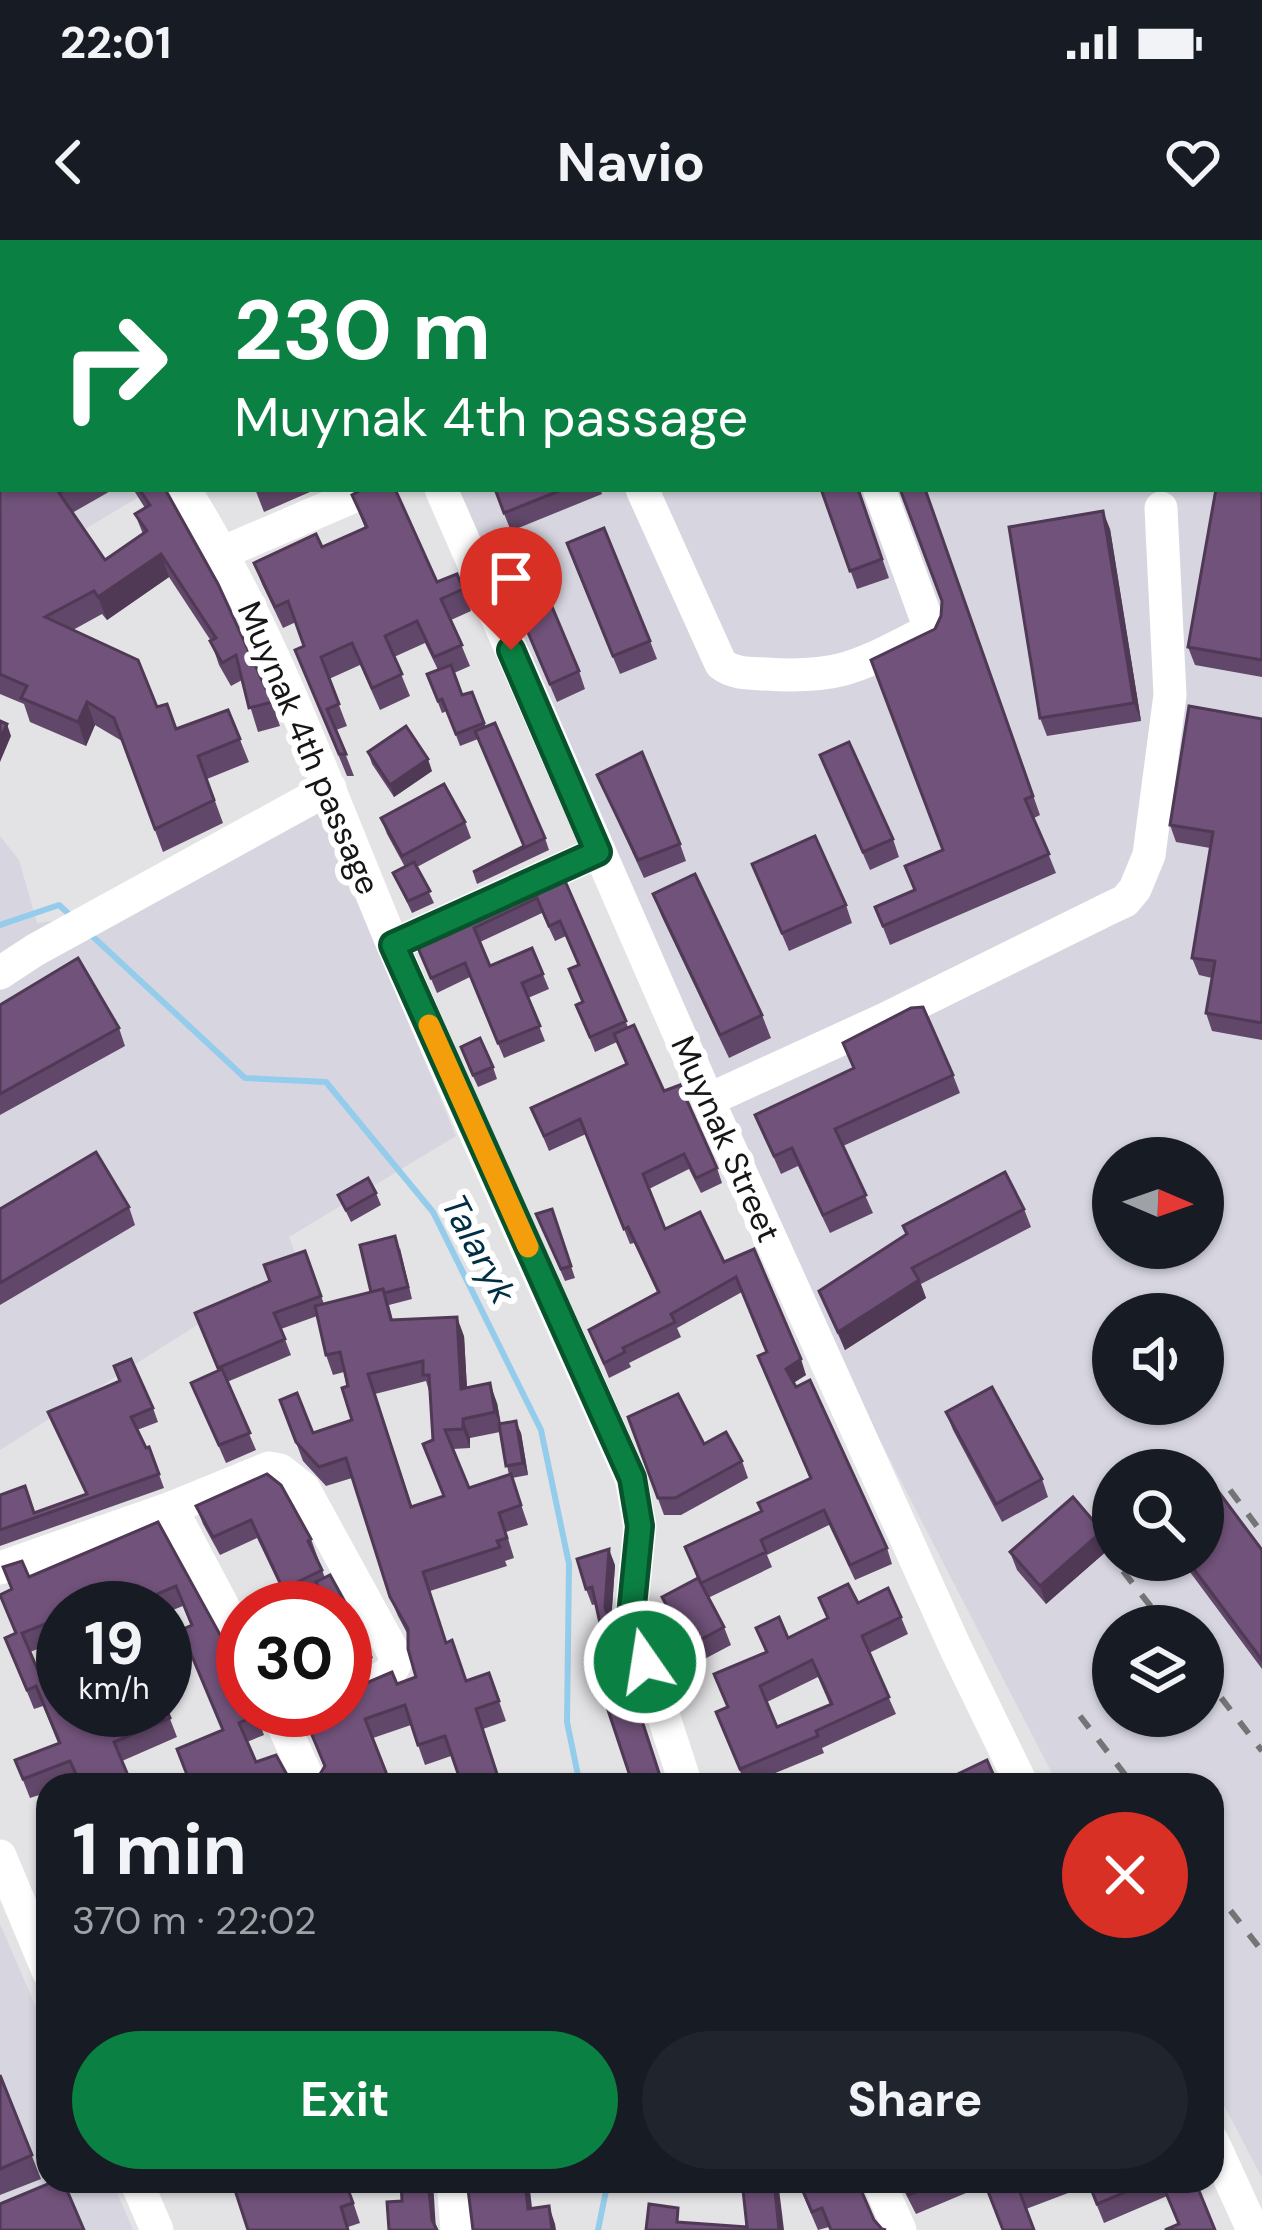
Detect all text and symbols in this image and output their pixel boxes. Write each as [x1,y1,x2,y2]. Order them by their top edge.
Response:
text: 22:01 [60,13,171,72]
text: Navio [557,127,705,198]
icon: back [36,129,102,195]
icon: heart [1160,129,1226,195]
text: 230 m [234,276,491,385]
icon: right [36,288,192,444]
text: Muynak 4th passage [234,382,748,453]
pin [460,527,562,650]
icon: arrive [478,545,544,611]
street label: Muynak 4th passage [228,595,390,901]
street label: Muynak Street [661,1029,791,1249]
north arrow [1092,1137,1224,1269]
map controls [1092,1137,1224,1737]
water label: Talaryk [431,1186,528,1312]
button: sound [1092,1293,1224,1425]
button: search [1092,1449,1224,1581]
speed limit sign: 30 [216,1581,372,1737]
position arrow [582,1599,708,1725]
text: 19 [84,1604,144,1683]
button: layers [1092,1605,1224,1737]
text: km/h [79,1669,149,1708]
text: 1 min [72,1803,247,1896]
button: close [1062,1812,1188,1938]
text: 370 m · 22:02 [72,1895,317,1946]
button: Exit [72,2031,618,2169]
button: Share [642,2031,1188,2169]

